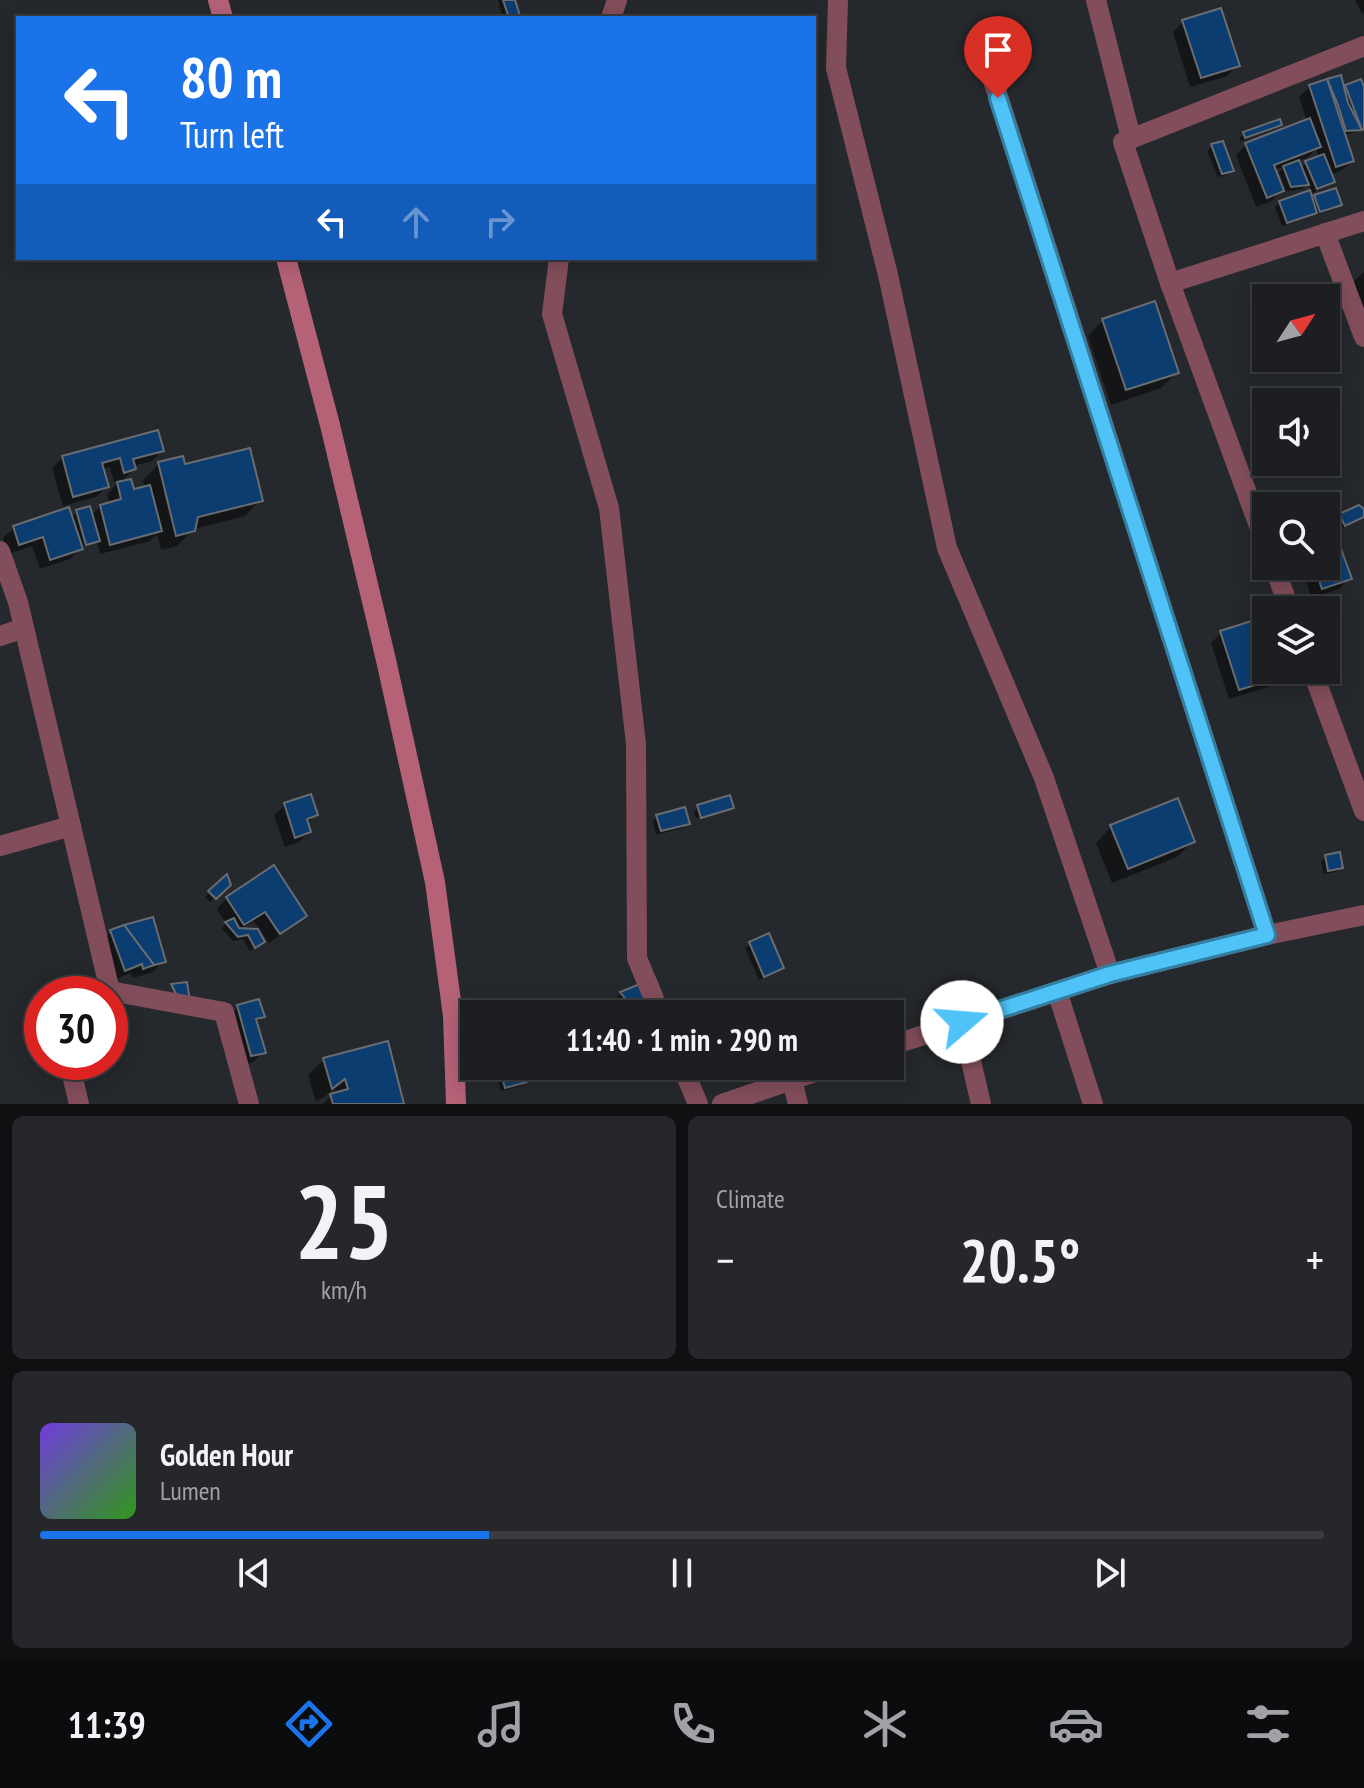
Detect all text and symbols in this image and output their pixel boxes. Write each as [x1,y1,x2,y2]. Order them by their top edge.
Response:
pin [964,16,1032,98]
icon: arrive [976,28,1020,72]
text: 80 m [180,41,282,113]
icon: left [48,48,152,152]
text: Turn left [180,111,284,158]
icon: left [310,200,354,244]
icon: ahead [394,200,438,244]
icon: right [478,200,522,244]
north arrow [1252,284,1340,372]
map controls [1252,284,1340,684]
button: sound [1252,388,1340,476]
button: search [1252,492,1340,580]
button: layers [1252,596,1340,684]
speed limit sign: 30 [24,976,128,1080]
position arrow [920,980,1004,1064]
text: 11:40 · 1 min · 290 m [566,1020,798,1059]
text: 25 [294,1153,394,1288]
text: Climate [716,1182,785,1215]
text: 20.5° [960,1221,1080,1299]
text: − [716,1231,734,1288]
text: + [1306,1231,1324,1288]
text: km/h [321,1273,367,1306]
text: Golden Hour [160,1435,293,1474]
text: Lumen [160,1474,221,1507]
icon: previous [232,1551,276,1595]
icon: pause [660,1551,704,1595]
icon: next [1088,1551,1132,1595]
icon: directions [281,1696,337,1752]
icon: music [473,1696,529,1752]
icon: phone [665,1696,721,1752]
icon: climate [857,1696,913,1752]
icon: car [1048,1696,1104,1752]
icon: filters [1240,1696,1296,1752]
text: 11:39 [68,1701,146,1748]

